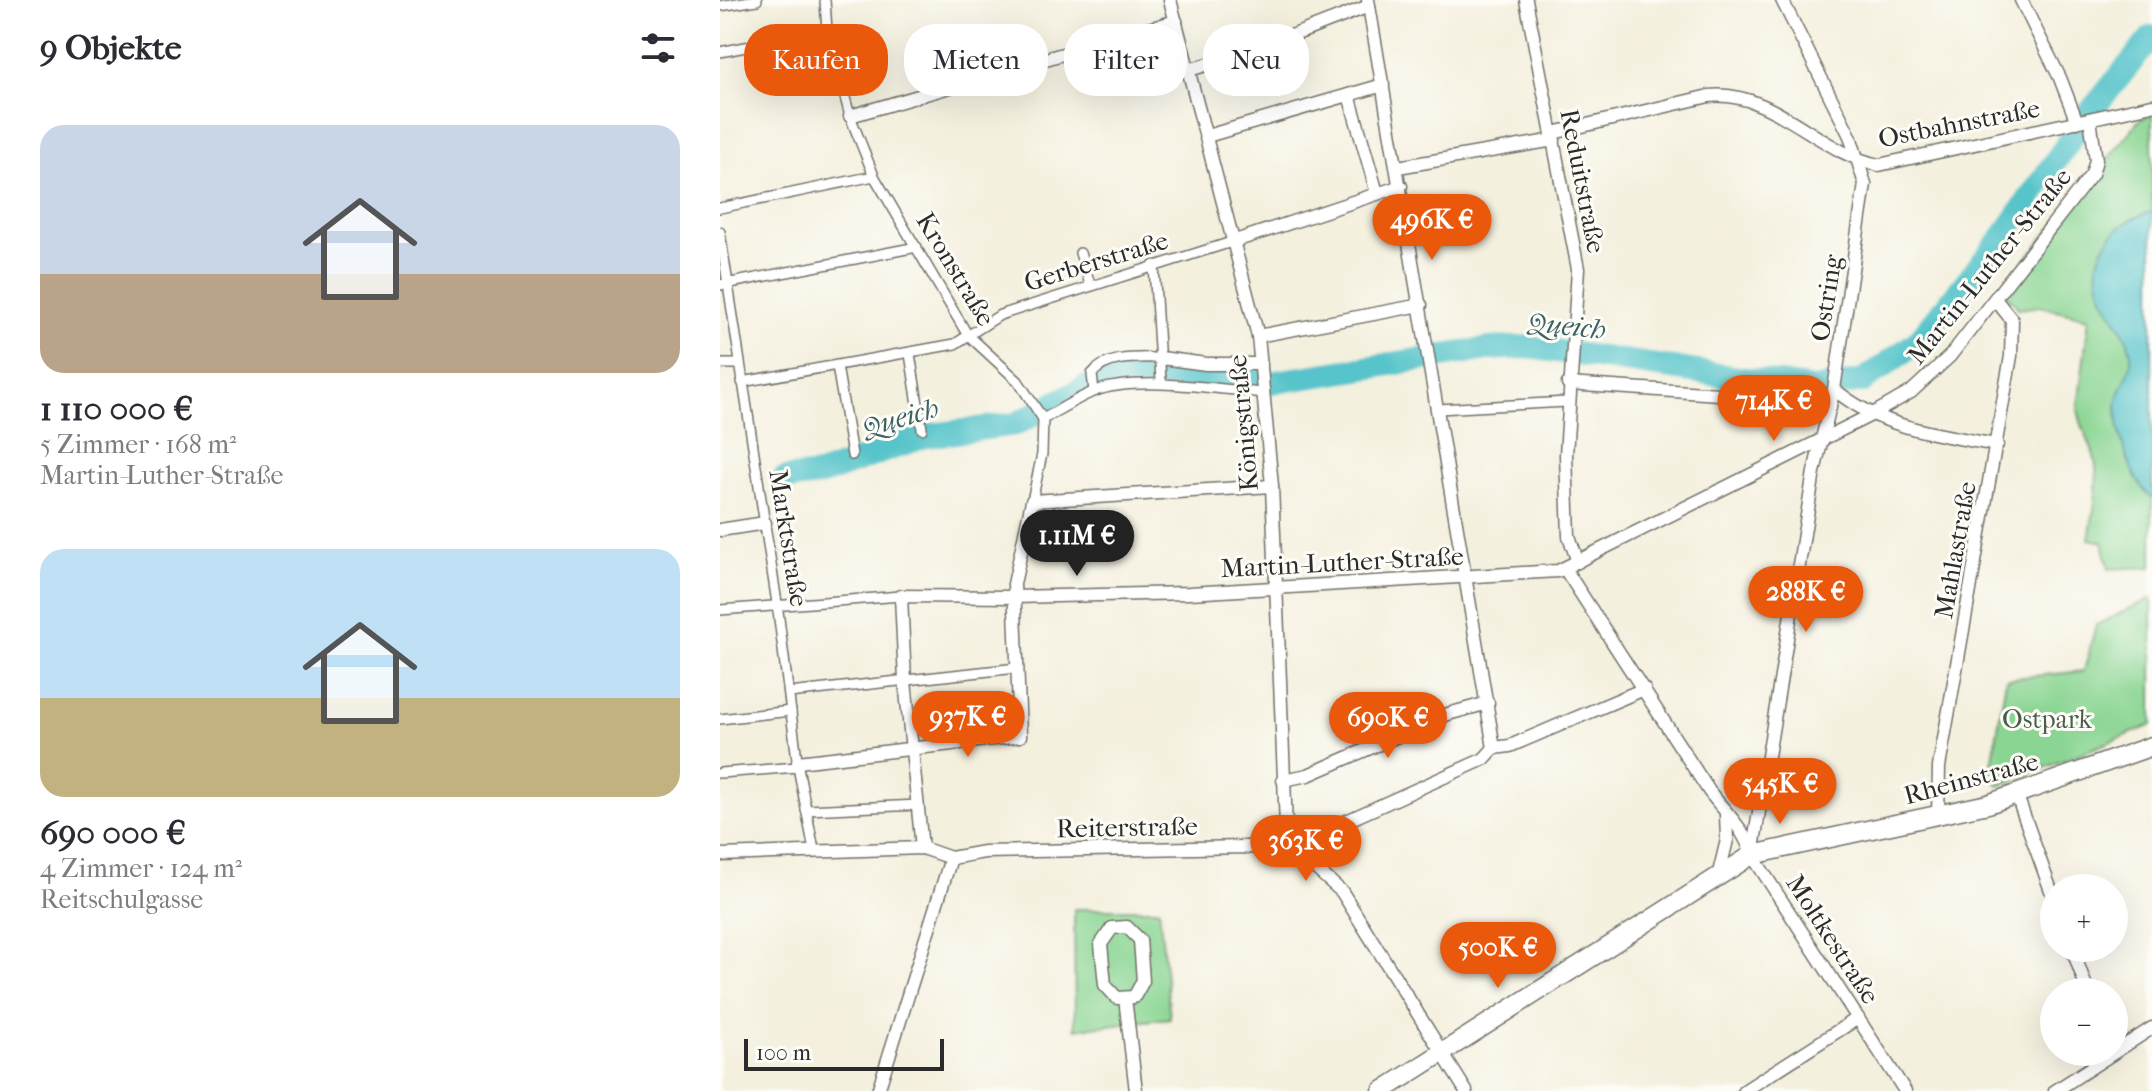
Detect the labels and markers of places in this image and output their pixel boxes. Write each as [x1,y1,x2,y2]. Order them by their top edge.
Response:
pin: 496K € [1367,194,1497,262]
pin: 714K € [1709,375,1839,443]
pin: 1.11M € [1003,510,1151,578]
pin: 288K € [1741,566,1871,634]
pin: 937K € [903,691,1033,759]
pin: 690K € [1323,692,1453,760]
pin: 545K € [1715,758,1845,826]
pin: 363K € [1241,815,1371,883]
pin: 500K € [1433,922,1563,990]

